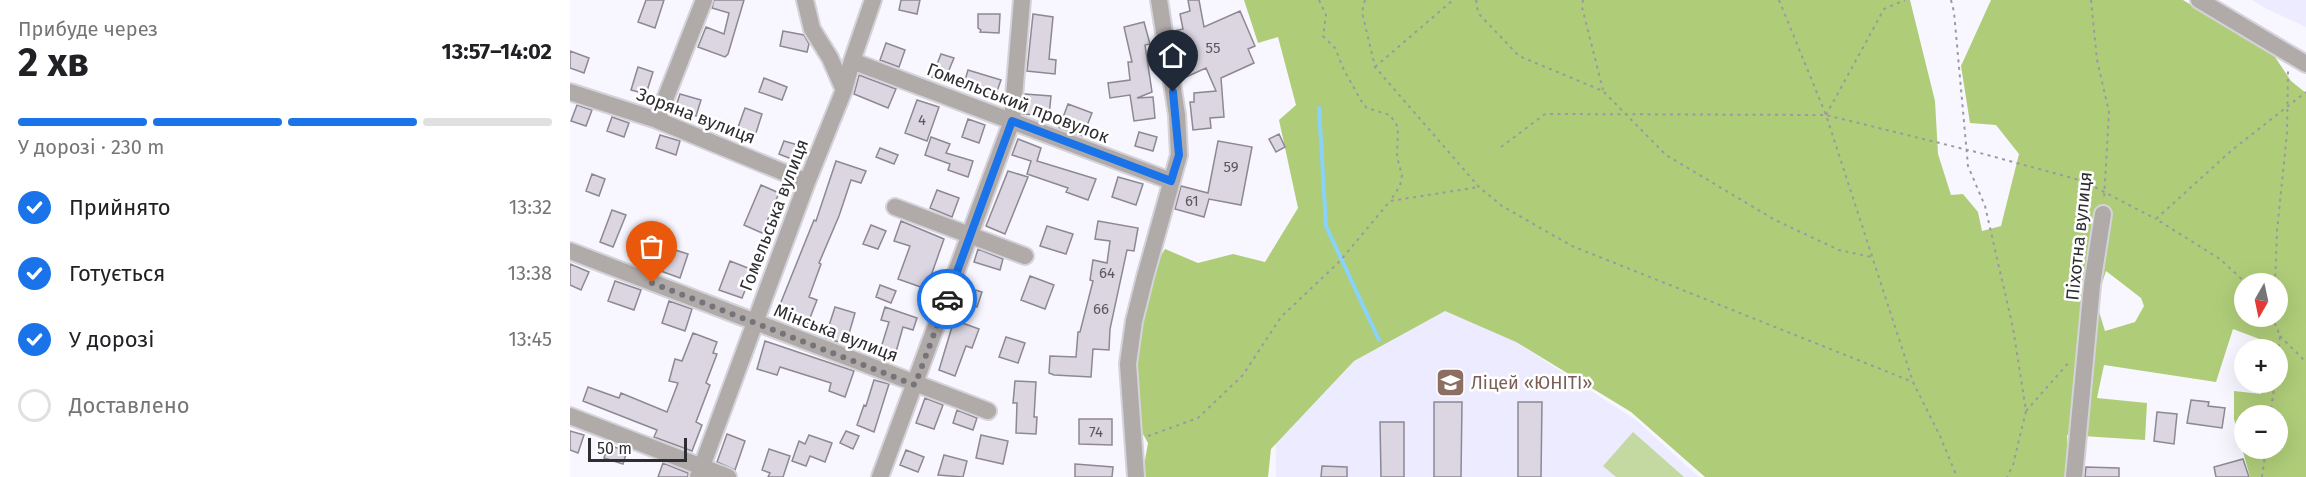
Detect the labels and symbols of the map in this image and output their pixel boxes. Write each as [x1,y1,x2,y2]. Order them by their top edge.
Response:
pin [1147,30,1198,92]
house number: 55 [1206,39,1220,57]
street label: Гомельський провулок [924,58,1113,148]
street label: Зоряна вулиця [633,83,759,149]
house number: 4 [918,111,926,129]
street label: Гомельська вулиця [735,136,813,294]
house number: 59 [1223,158,1239,176]
street label: Піхотна вулиця [2061,171,2097,301]
house number: 61 [1185,192,1199,210]
pin [626,221,677,283]
house number: 64 [1099,264,1115,282]
courier [917,269,977,329]
north arrow [2234,273,2288,327]
street label: Мінська вулиця [771,299,901,367]
house number: 66 [1093,300,1109,318]
school or university icon: Ліцей «ЮНІТІ» [1434,367,1466,399]
place label: Ліцей «ЮНІТІ» [1471,372,1593,394]
house number: 74 [1089,423,1103,441]
scale bar [588,435,687,462]

